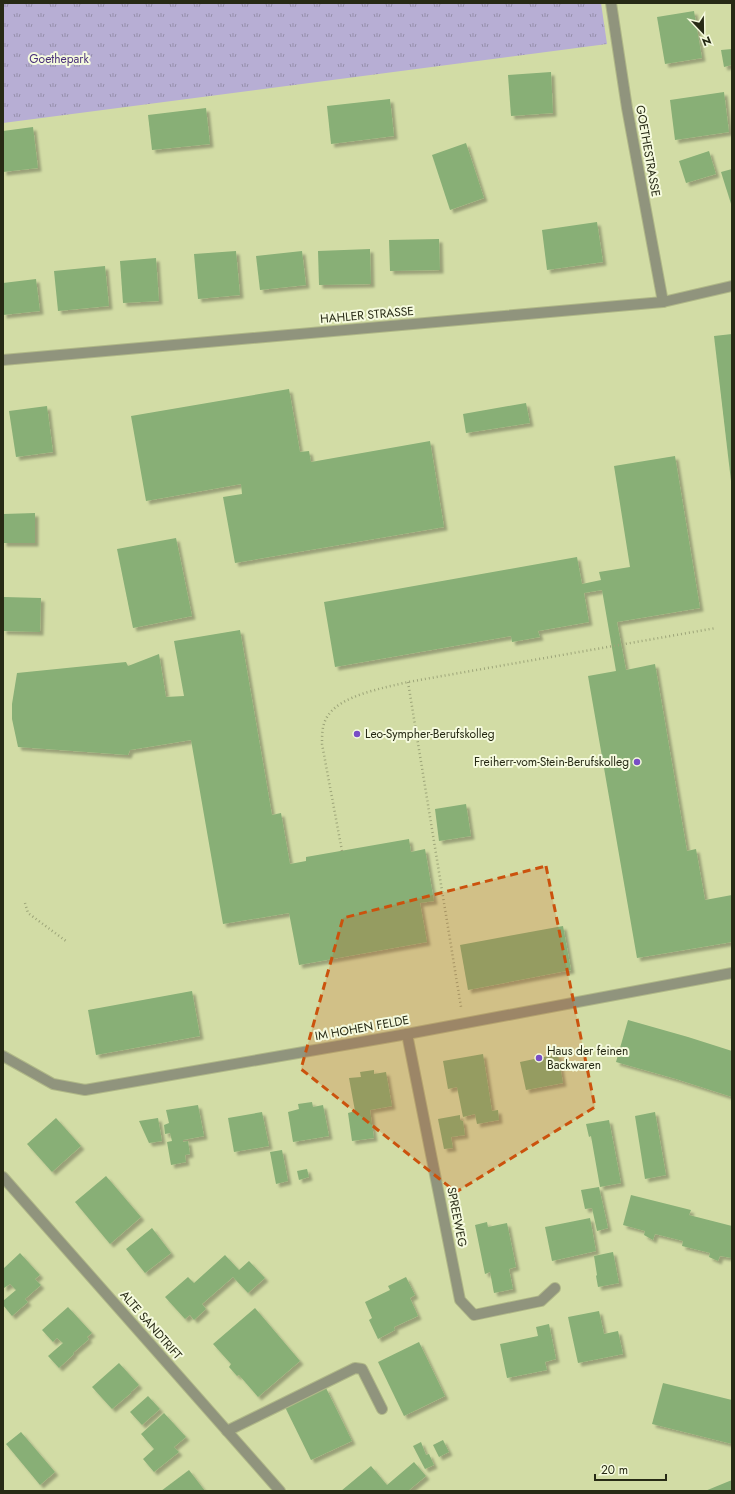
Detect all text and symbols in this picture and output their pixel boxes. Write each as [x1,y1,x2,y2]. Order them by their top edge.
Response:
north arrow [683,12,723,52]
text: N [700,32,714,50]
park label: Goethepark [29,50,89,68]
street label: GOETHESTRASSE [631,104,665,198]
street label: HAHLER STRASSE [319,302,415,328]
place label: Leo-Sympher-Berufskolleg [365,725,495,743]
marker: Leo-Sympher-Berufskolleg [352,729,362,739]
place label: Freiherr-vom-Stein-Berufskolleg [474,753,629,771]
marker: Freiherr-vom-Stein-Berufskolleg [632,757,642,767]
street label: IM HOHEN FELDE [314,1011,410,1045]
place label: Haus der feinen Backwaren [547,1042,628,1074]
marker: Haus der feinen Backwaren [534,1053,544,1063]
street label: SPREEWEG [442,1185,472,1249]
street label: ALTE SANDTRIFT [116,1287,186,1364]
scale bar [595,1456,666,1482]
text: 20 m [601,1461,628,1479]

